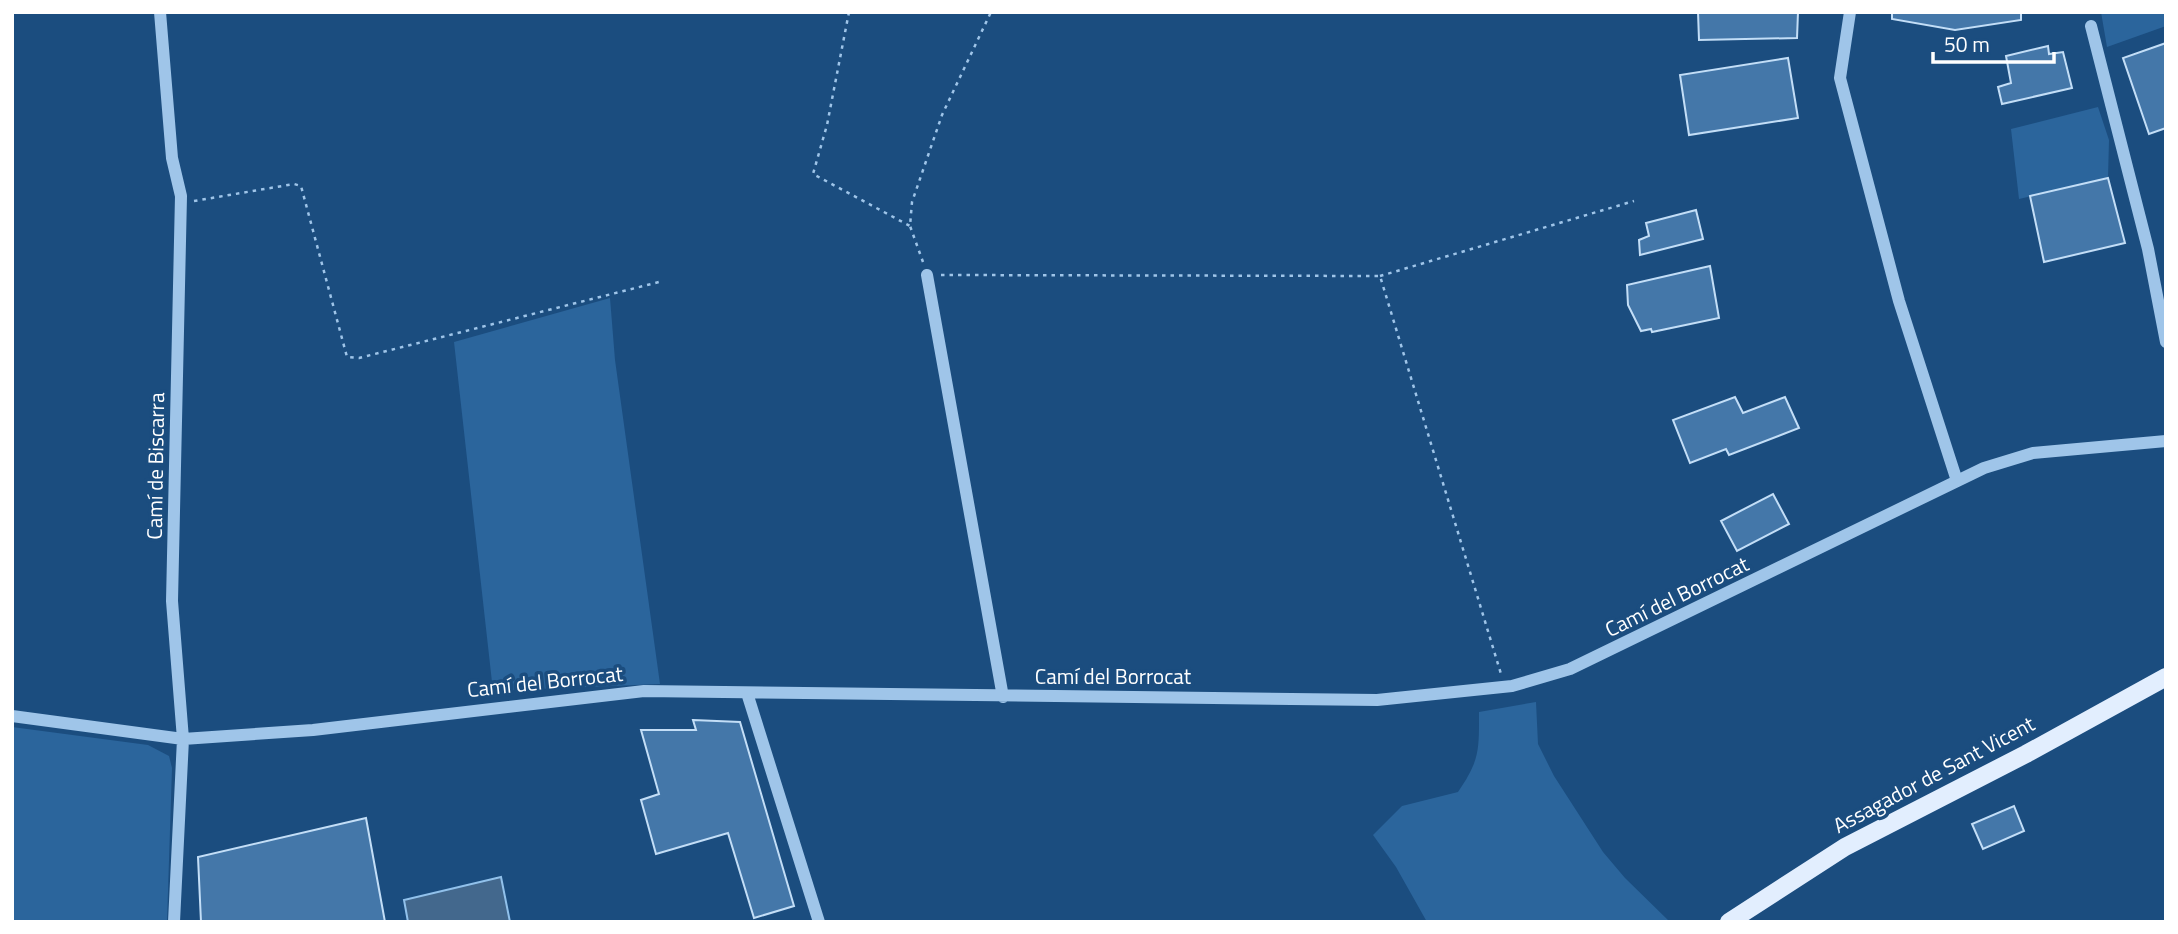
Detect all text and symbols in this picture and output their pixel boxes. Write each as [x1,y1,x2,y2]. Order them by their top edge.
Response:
scale bar [1933,21,2054,65]
text: 50 m [1944,28,1990,60]
street label: Camí de Biscarra [138,392,172,540]
street label: Camí del Borrocat [1599,547,1754,645]
street label: Camí del Borrocat [465,657,625,705]
street label: Camí del Borrocat [1035,660,1192,692]
street label: Assagador de Sant Vicent [1827,707,2041,841]

